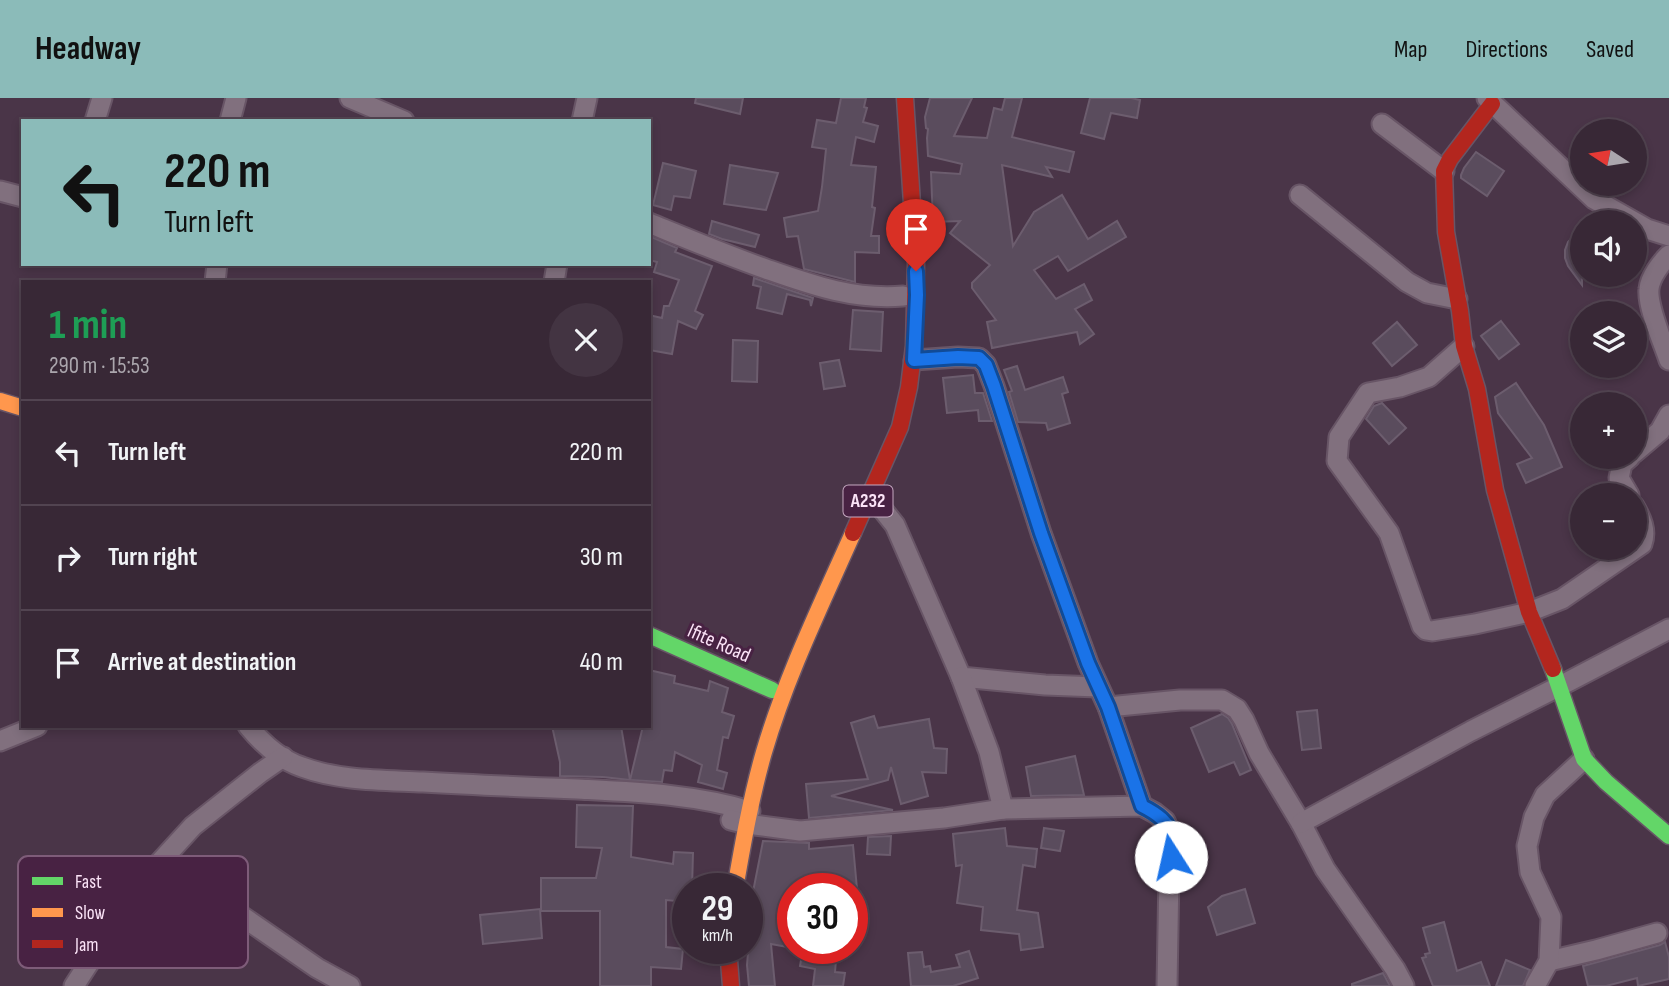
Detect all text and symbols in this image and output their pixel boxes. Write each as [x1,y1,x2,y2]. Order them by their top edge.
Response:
text: Headway [35,29,141,69]
text: Map [1394,35,1427,64]
text: Directions [1465,35,1548,64]
text: Saved [1586,35,1634,64]
north arrow [1570,119,1647,196]
map controls [1570,119,1647,560]
text: 220 m [164,143,270,202]
icon: left [49,147,140,238]
pin [886,199,946,271]
text: Turn left [164,203,254,242]
icon: arrive [897,210,935,248]
button: sound [1570,210,1647,287]
text: 1 min [49,300,127,351]
button: layers [1570,301,1647,378]
button: close [549,303,623,377]
text: 290 m · 15:53 [49,352,150,380]
button: + [1570,392,1647,469]
icon: left [49,434,87,472]
text: Turn left [108,437,186,468]
text: 220 m [569,437,623,468]
button: − [1570,483,1647,560]
road number: A232 [844,486,892,516]
icon: right [49,539,87,577]
text: Turn right [108,542,197,573]
text: 30 m [580,542,623,573]
street label: Ifite Road [684,618,754,668]
icon: arrive [49,644,87,682]
text: Arrive at destination [108,647,296,678]
text: 40 m [580,647,623,678]
position arrow [1134,820,1208,894]
legend [18,856,248,968]
text: Fast [75,871,102,894]
speed limit sign: 30 [777,873,868,964]
text: 29 [702,888,733,931]
text: Slow [75,902,105,925]
text: km/h [702,925,733,946]
text: Jam [74,934,98,957]

